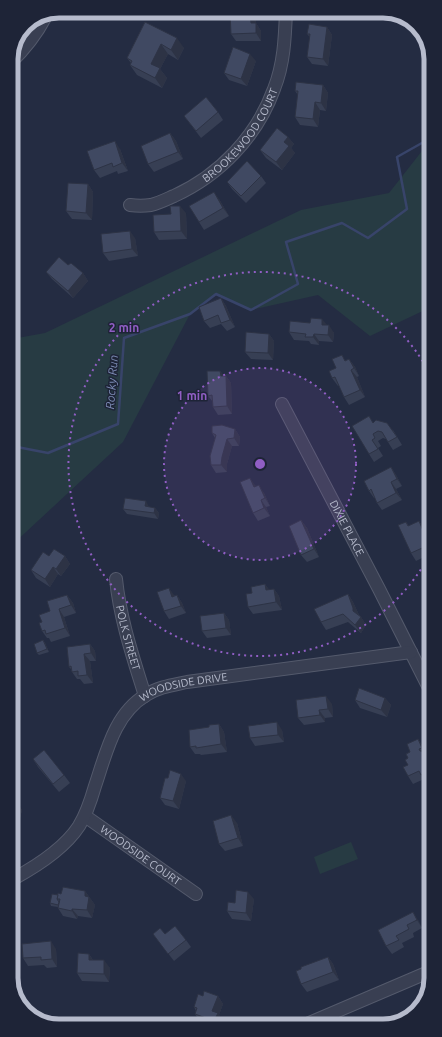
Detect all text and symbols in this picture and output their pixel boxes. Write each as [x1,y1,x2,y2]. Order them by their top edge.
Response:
street label: BROOKEWOOD COURT [200,86,280,184]
text: 2 min [109,321,139,334]
water label: Rocky Run [103,354,120,410]
text: 1 min [177,389,207,402]
centre of rings [253,457,267,471]
street label: DIXIE PLACE [327,498,367,558]
street label: POLK STREET [114,604,143,672]
street label: WOODSIDE DRIVE [137,671,228,704]
street label: WOODSIDE COURT [98,823,183,888]

